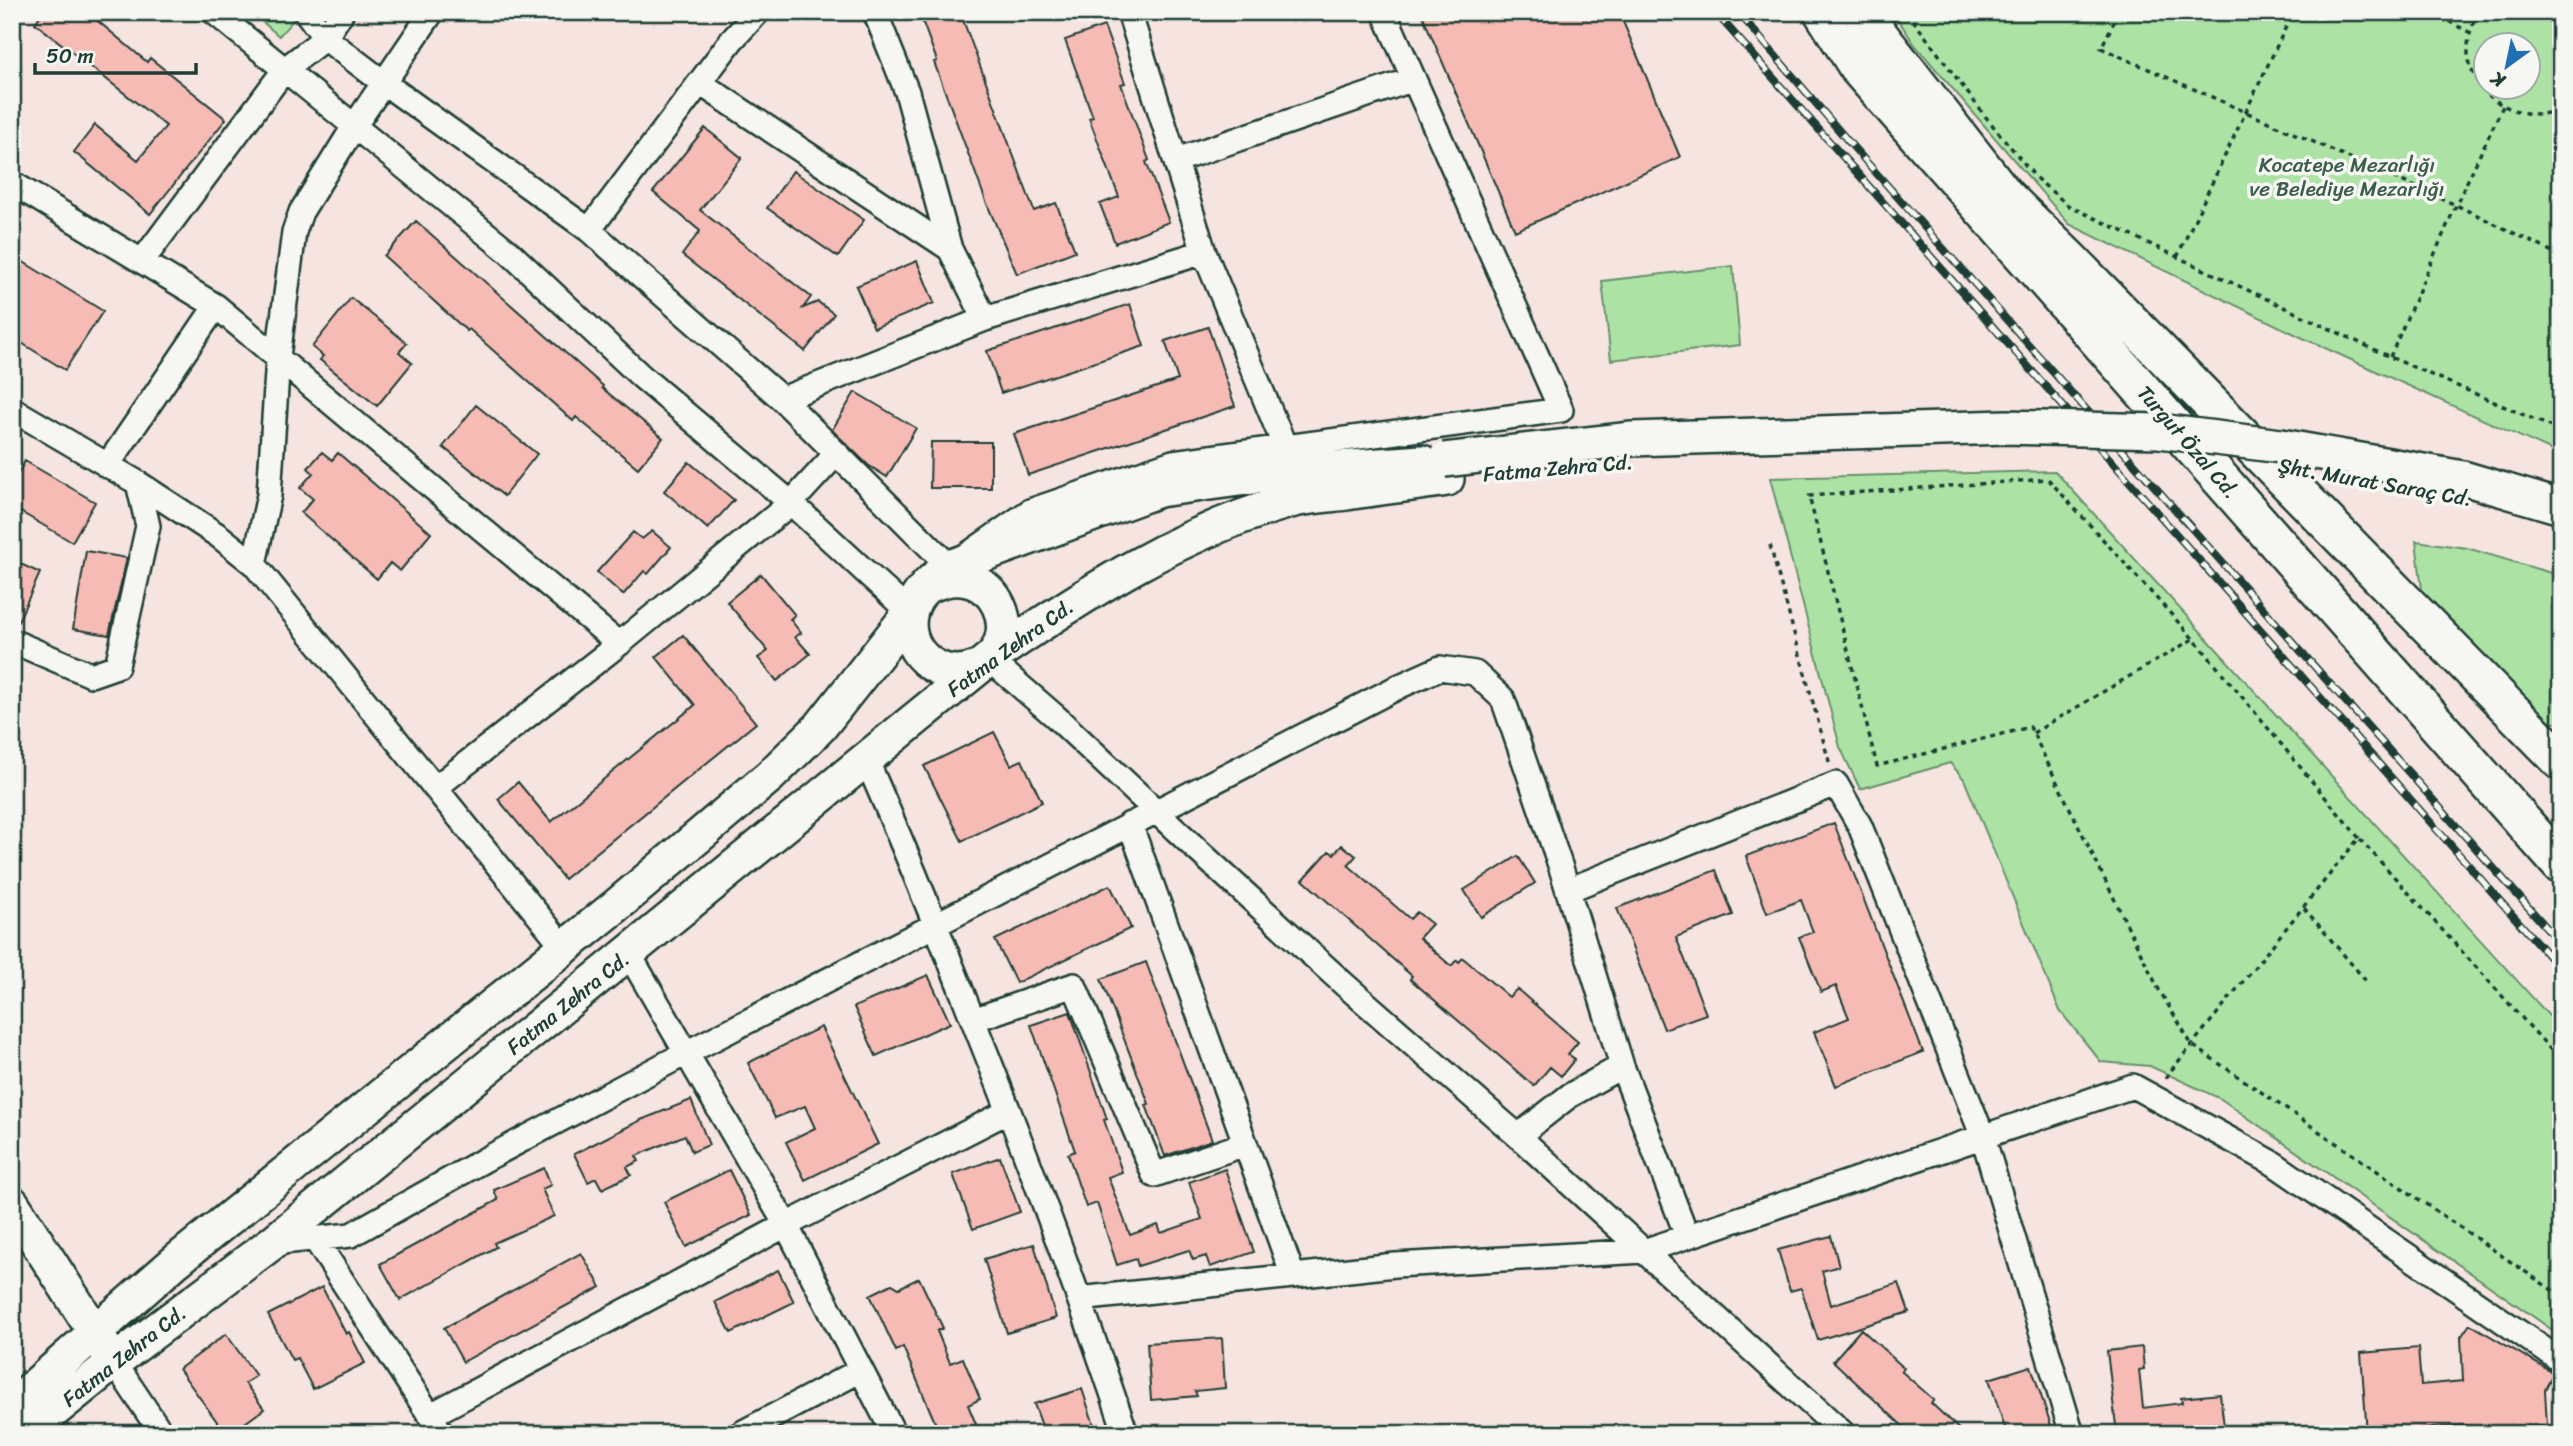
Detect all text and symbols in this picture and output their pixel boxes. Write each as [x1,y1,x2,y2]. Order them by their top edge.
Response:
scale bar [35,32,196,76]
north arrow [2472,32,2542,102]
text: 50 m [46,37,94,75]
text: K [2483,62,2513,97]
park label: Kocatepe Mezarlığı ve Belediye Mezarlığı [2250,146,2445,208]
street label: Turgut Özal Cd. [2127,376,2249,508]
street label: Fatma Zehra Cd. [1482,443,1634,493]
street label: Şht. Murat Saraç Cd. [2275,446,2475,518]
street label: Fatma Zehra Cd. [938,589,1082,707]
street label: Fatma Zehra Cd. [498,941,638,1065]
street label: Fatma Zehra Cd. [53,1295,195,1417]

